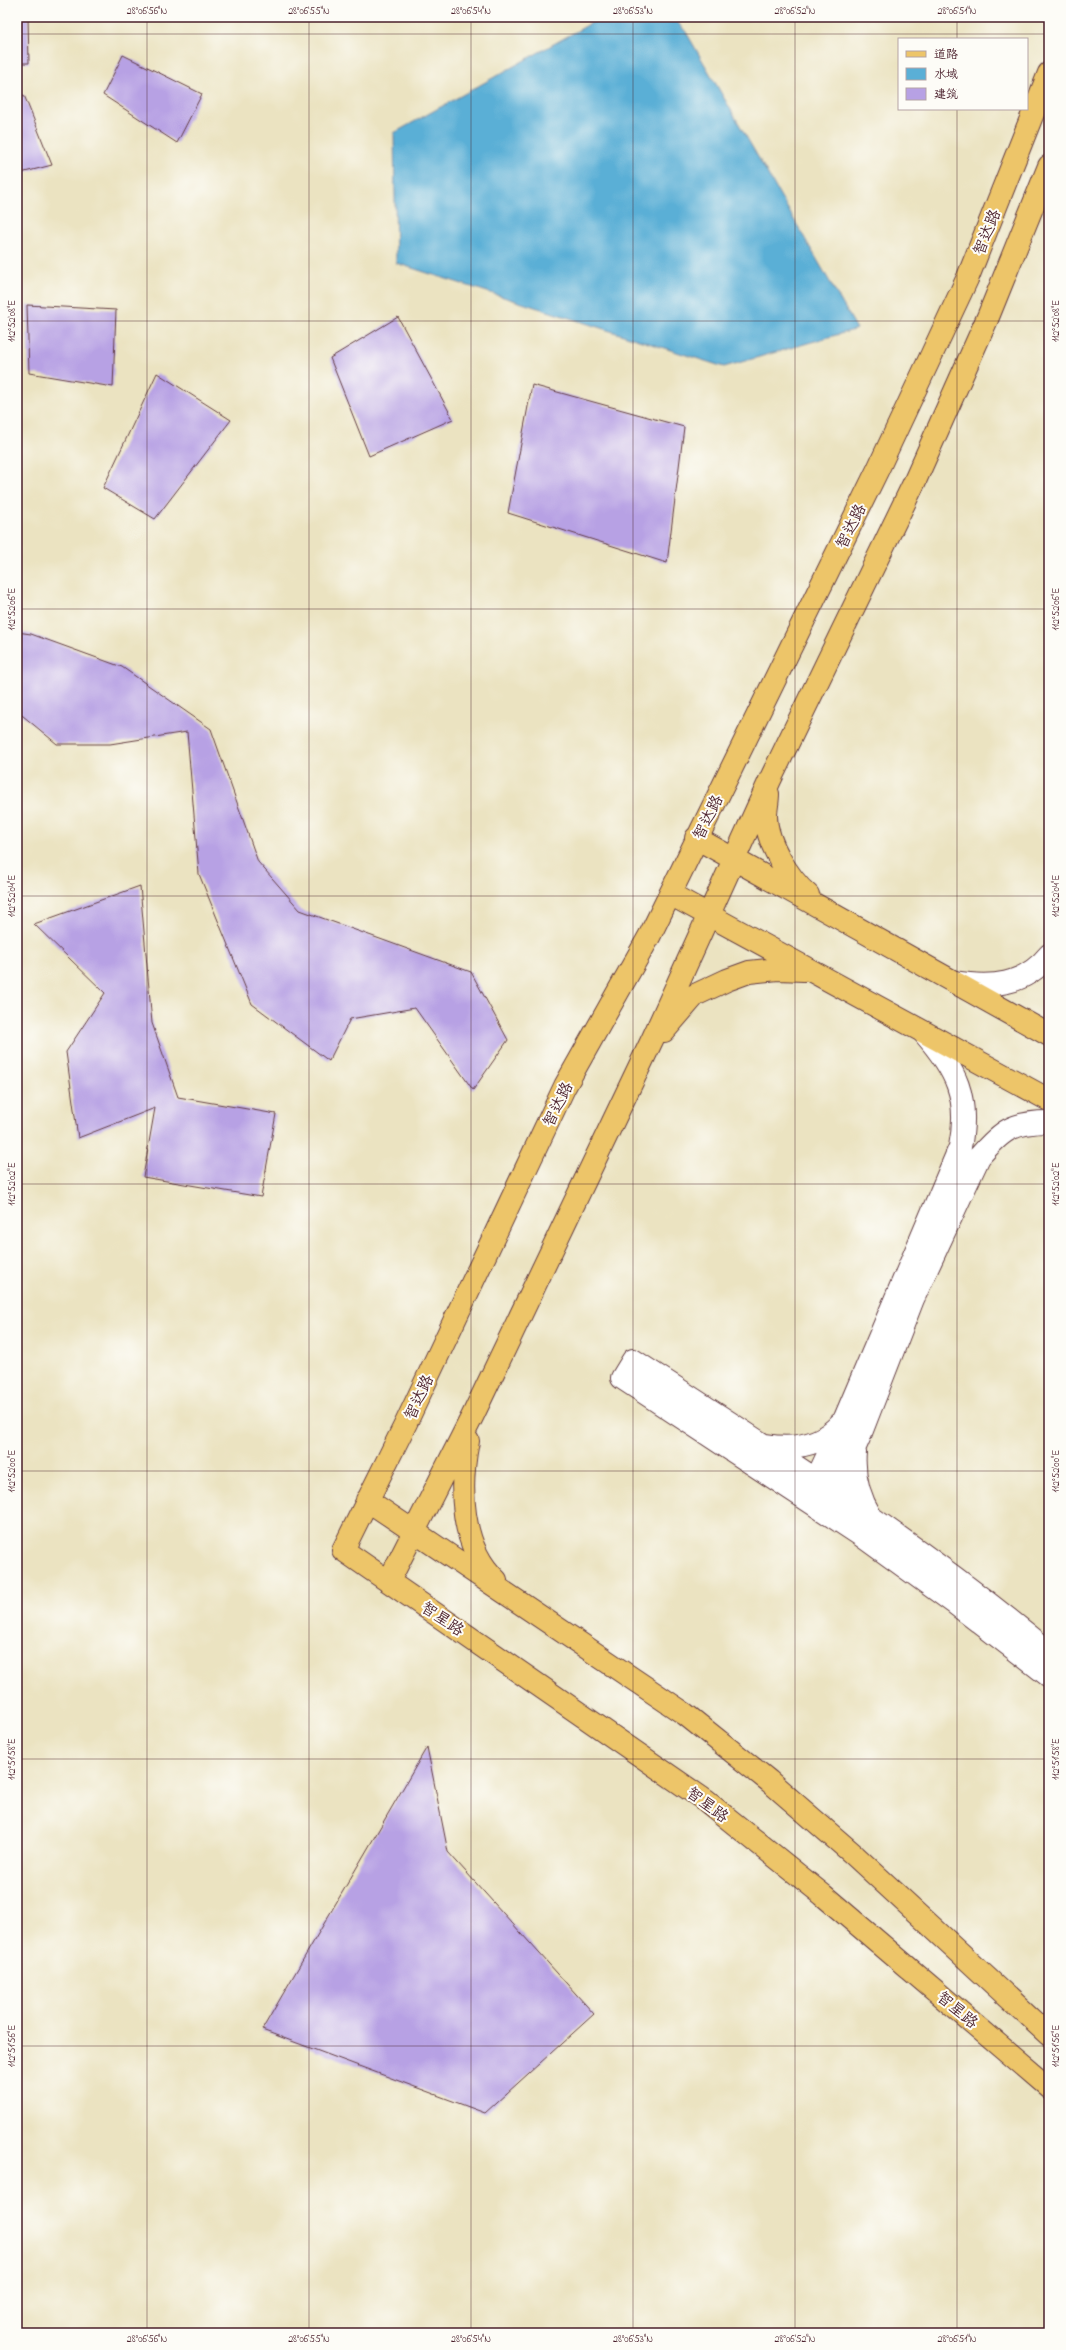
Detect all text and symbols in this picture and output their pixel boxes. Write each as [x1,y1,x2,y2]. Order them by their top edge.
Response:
text: 28°06'56"N [127,4,167,19]
text: 28°06'55"N [288,4,330,19]
text: 28°06'54"N [451,4,491,19]
text: 28°06'53"N [613,4,653,19]
text: 28°06'52"N [775,4,816,19]
text: 28°06'51"N [937,4,977,19]
legend [898,38,1028,110]
text: 道路 [934,46,958,64]
text: 水域 [934,66,958,84]
text: 建筑 [934,86,958,104]
street label: 智达路 [968,206,1008,260]
text: 112°52'08"E [5,300,20,342]
text: 112°52'08"E [1049,300,1064,342]
street label: 智达路 [830,500,873,554]
text: 112°52'06"E [5,588,20,630]
text: 112°52'06"E [1049,588,1064,630]
street label: 智达路 [687,791,730,845]
text: 112°52'04"E [5,875,20,917]
text: 112°52'04"E [1049,875,1064,917]
street label: 智达路 [537,1078,580,1132]
text: 112°52'02"E [5,1162,20,1206]
text: 112°52'02"E [1049,1162,1064,1206]
street label: 智达路 [399,1371,441,1425]
text: 112°52'00"E [5,1450,20,1492]
text: 112°52'00"E [1049,1450,1064,1492]
street label: 智星路 [415,1596,468,1643]
text: 112°51'58"E [5,1738,20,1780]
text: 112°51'58"E [1049,1738,1064,1780]
street label: 智星路 [680,1782,733,1830]
street label: 智星路 [931,1986,983,2035]
text: 112°51'56"E [5,2025,20,2067]
text: 112°51'56"E [1049,2025,1064,2067]
text: 28°06'56"N [127,2332,167,2347]
text: 28°06'55"N [288,2332,330,2347]
text: 28°06'54"N [451,2332,491,2347]
text: 28°06'53"N [613,2332,653,2347]
text: 28°06'52"N [775,2332,816,2347]
text: 28°06'51"N [937,2332,977,2347]

